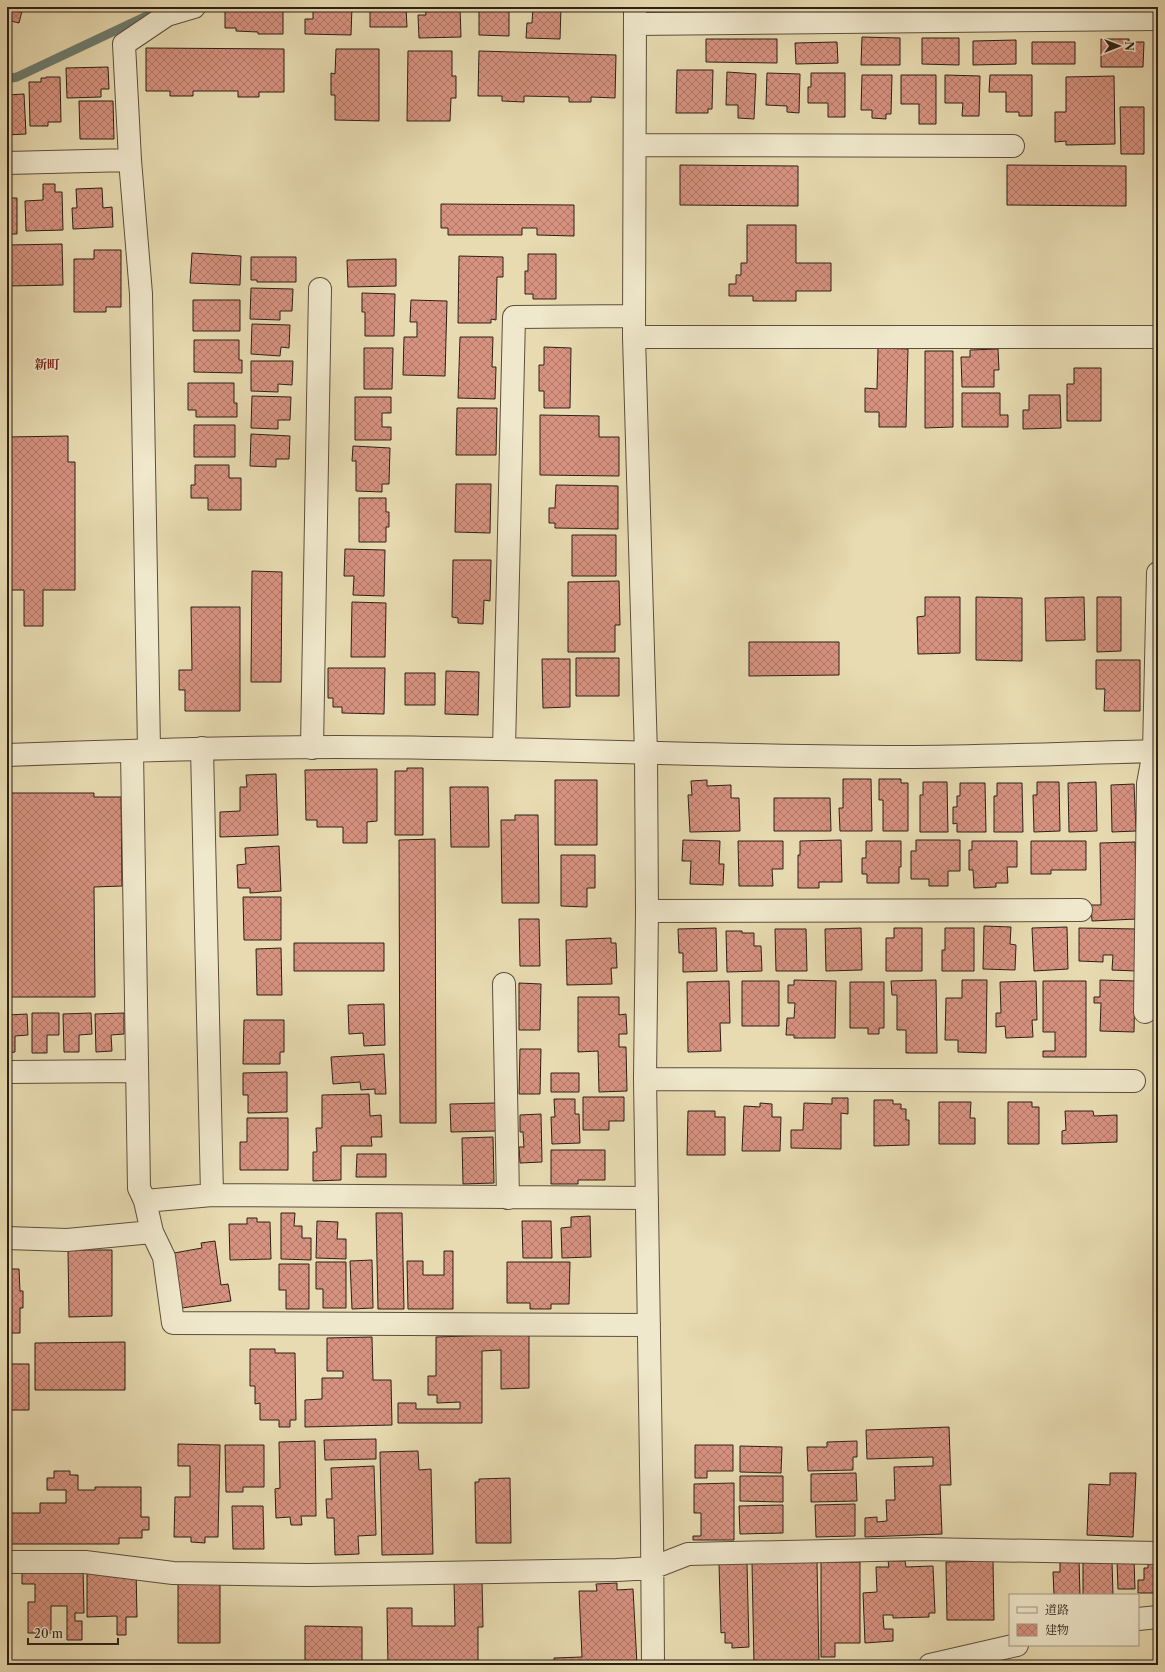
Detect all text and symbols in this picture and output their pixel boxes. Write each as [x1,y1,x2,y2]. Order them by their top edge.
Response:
north arrow [1099,26,1139,66]
text: N [1122,41,1136,51]
district label: 新町 [34,356,60,372]
legend [1009,1594,1139,1646]
text: 道路 [1045,1602,1069,1617]
scale bar [28,1620,118,1646]
text: 建物 [1045,1622,1069,1637]
text: 20 m [34,1626,63,1641]

